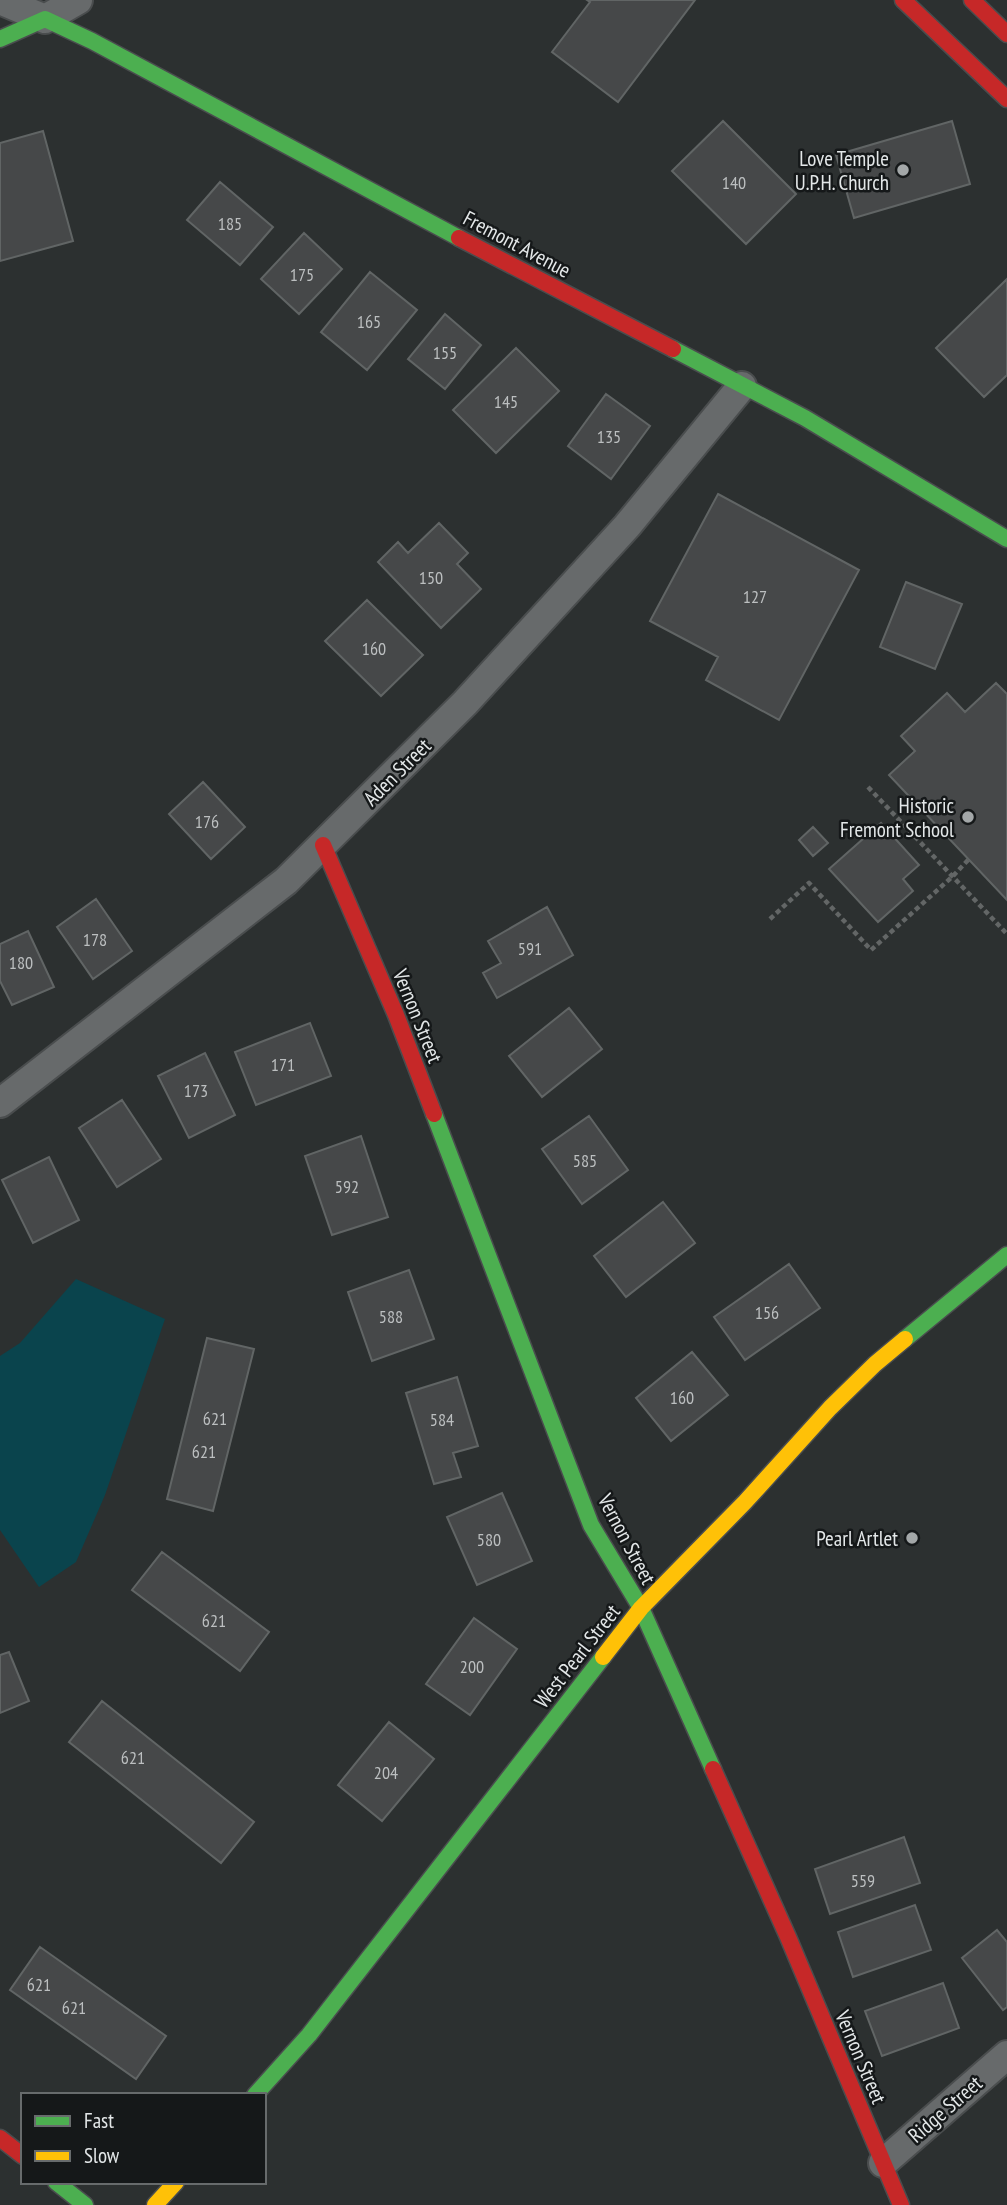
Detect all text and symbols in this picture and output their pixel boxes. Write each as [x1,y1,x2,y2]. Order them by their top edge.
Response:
place label: Love Temple U.P.H. Church [795,145,889,196]
marker: Love Temple U.P.H. Church [895,162,911,178]
house number: 140 [722,171,746,194]
street label: Fremont Avenue [459,204,575,284]
house number: 185 [218,212,242,235]
house number: 175 [290,263,314,286]
house number: 165 [357,310,381,333]
house number: 155 [433,341,457,364]
house number: 145 [494,390,518,413]
house number: 135 [597,425,621,448]
house number: 150 [419,566,443,589]
house number: 127 [743,585,767,608]
house number: 160 [362,637,386,660]
street label: Aden Street [357,732,437,812]
place label: Historic Fremont School [840,792,955,843]
marker: Historic Fremont School [960,809,976,825]
house number: 176 [195,810,219,833]
house number: 178 [83,928,107,951]
house number: 591 [518,937,542,960]
house number: 180 [9,951,33,974]
street label: Vernon Street [387,964,449,1067]
house number: 171 [271,1053,295,1076]
house number: 173 [184,1079,208,1102]
house number: 585 [573,1149,597,1172]
house number: 592 [335,1175,359,1198]
house number: 156 [755,1301,779,1324]
house number: 588 [379,1305,403,1328]
house number: 160 [670,1386,694,1409]
house number: 621 [203,1407,227,1430]
house number: 584 [430,1408,454,1431]
house number: 621 [192,1440,216,1463]
street label: Vernon Street [591,1488,662,1589]
place label: Pearl Artlet [816,1525,898,1552]
house number: 580 [477,1528,501,1551]
marker: Pearl Artlet [904,1530,920,1546]
street label: West Pearl Street [528,1599,626,1713]
house number: 621 [202,1609,226,1632]
house number: 200 [460,1655,484,1678]
house number: 621 [121,1746,145,1769]
house number: 204 [374,1761,398,1784]
house number: 559 [851,1869,875,1892]
house number: 621 [27,1973,51,1996]
house number: 621 [62,1996,86,2019]
street label: Vernon Street [829,2005,893,2108]
street label: Ridge Street [902,2069,988,2149]
legend [21,2093,266,2184]
text: Fast [84,2107,114,2134]
text: Slow [84,2142,120,2169]

